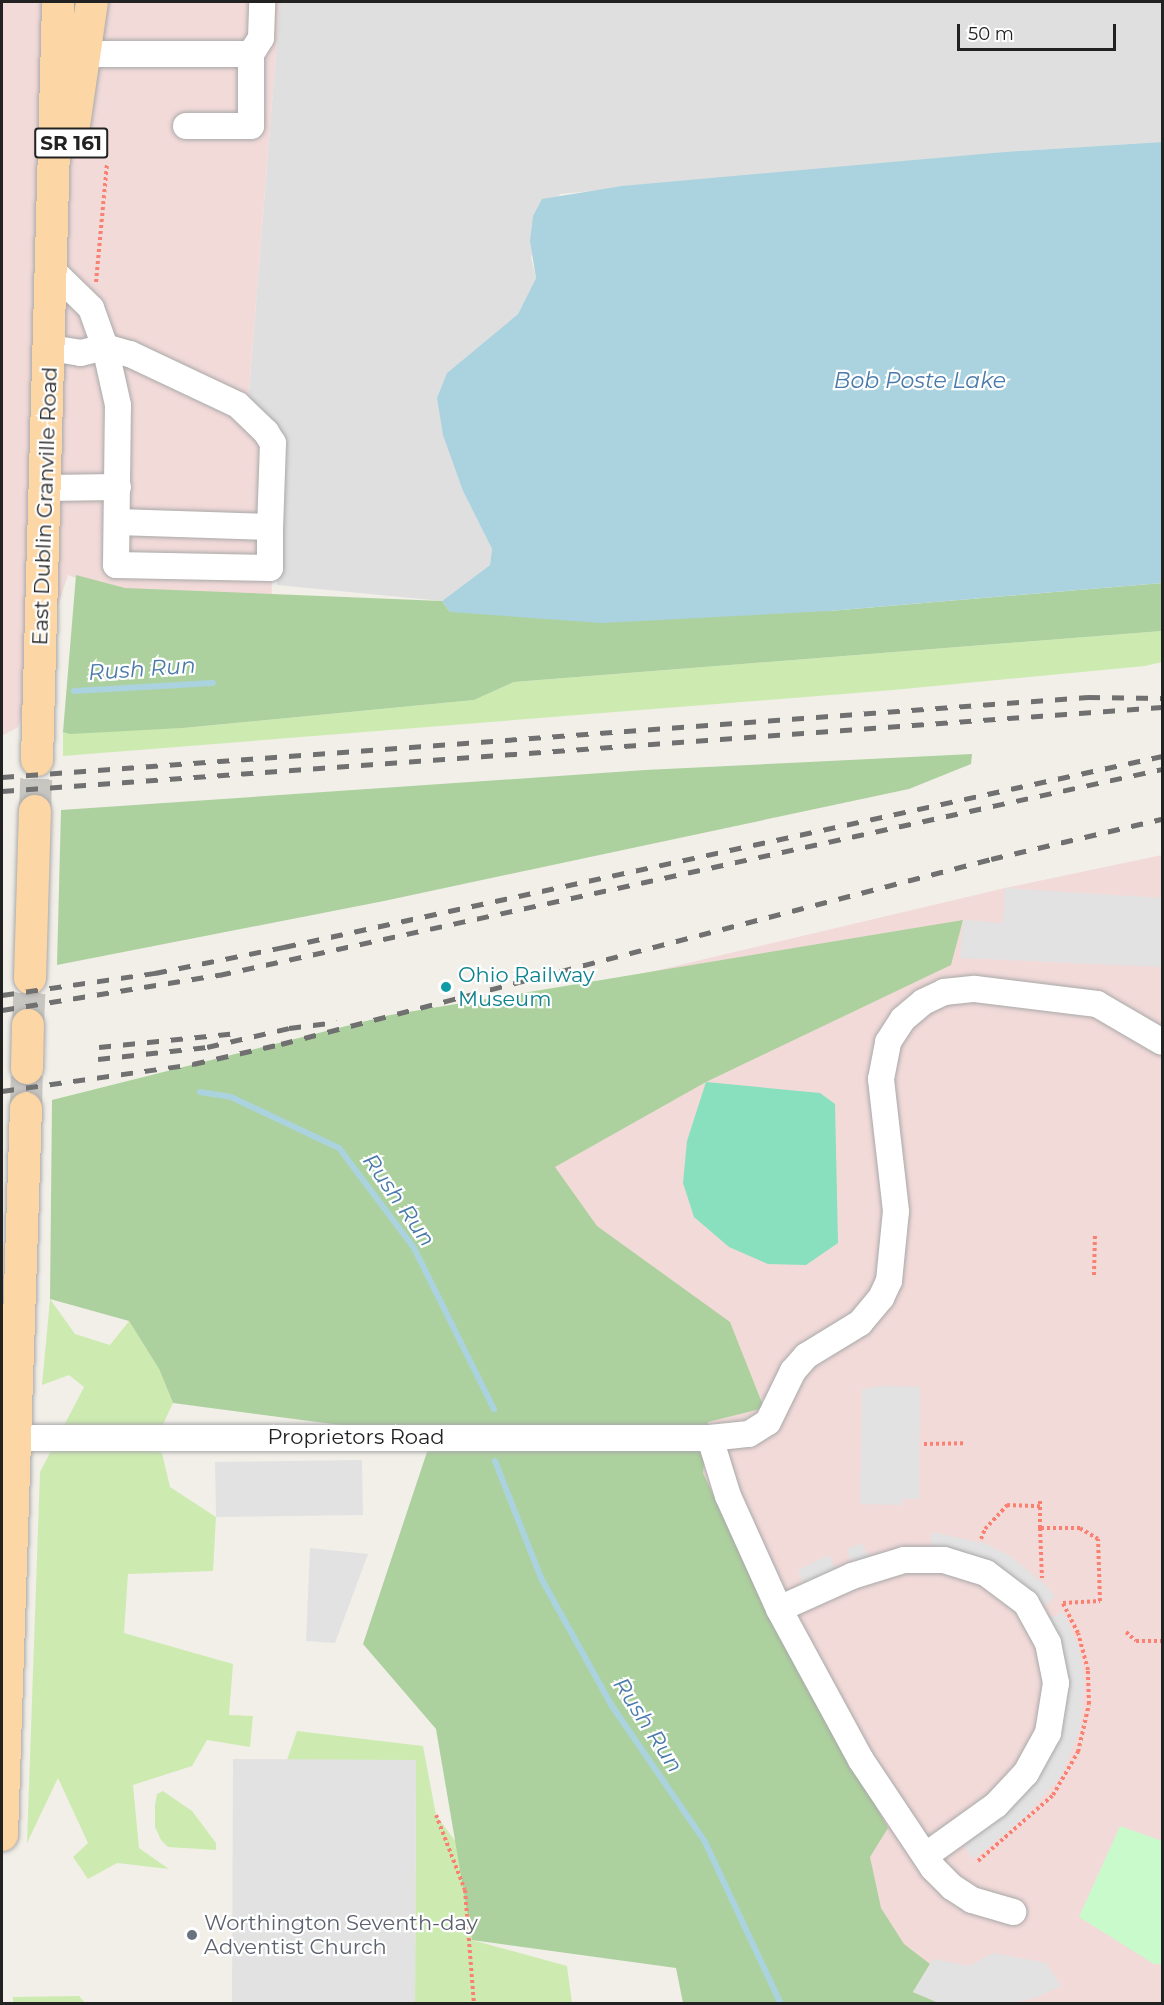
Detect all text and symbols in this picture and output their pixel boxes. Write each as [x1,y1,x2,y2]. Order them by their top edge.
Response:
scale bar [960,12,1119,50]
text: 50 m [968,23,1014,45]
road number: SR 161 [34,126,109,160]
street label: East Dublin Granville Road [28,366,62,646]
water label: Bob Poste Lake [834,368,1006,394]
water label: Rush Run [87,652,197,686]
place label: Ohio Railway Museum [458,962,594,1012]
marker: Ohio Railway Museum [439,980,453,994]
water label: Rush Run [357,1148,441,1252]
street label: Proprietors Road [267,1424,445,1450]
water label: Rush Run [608,1673,688,1777]
place label: Worthington Seventh-day Adventist Church [204,1910,478,1960]
marker: Worthington Seventh-day Adventist Church [185,1928,199,1942]

